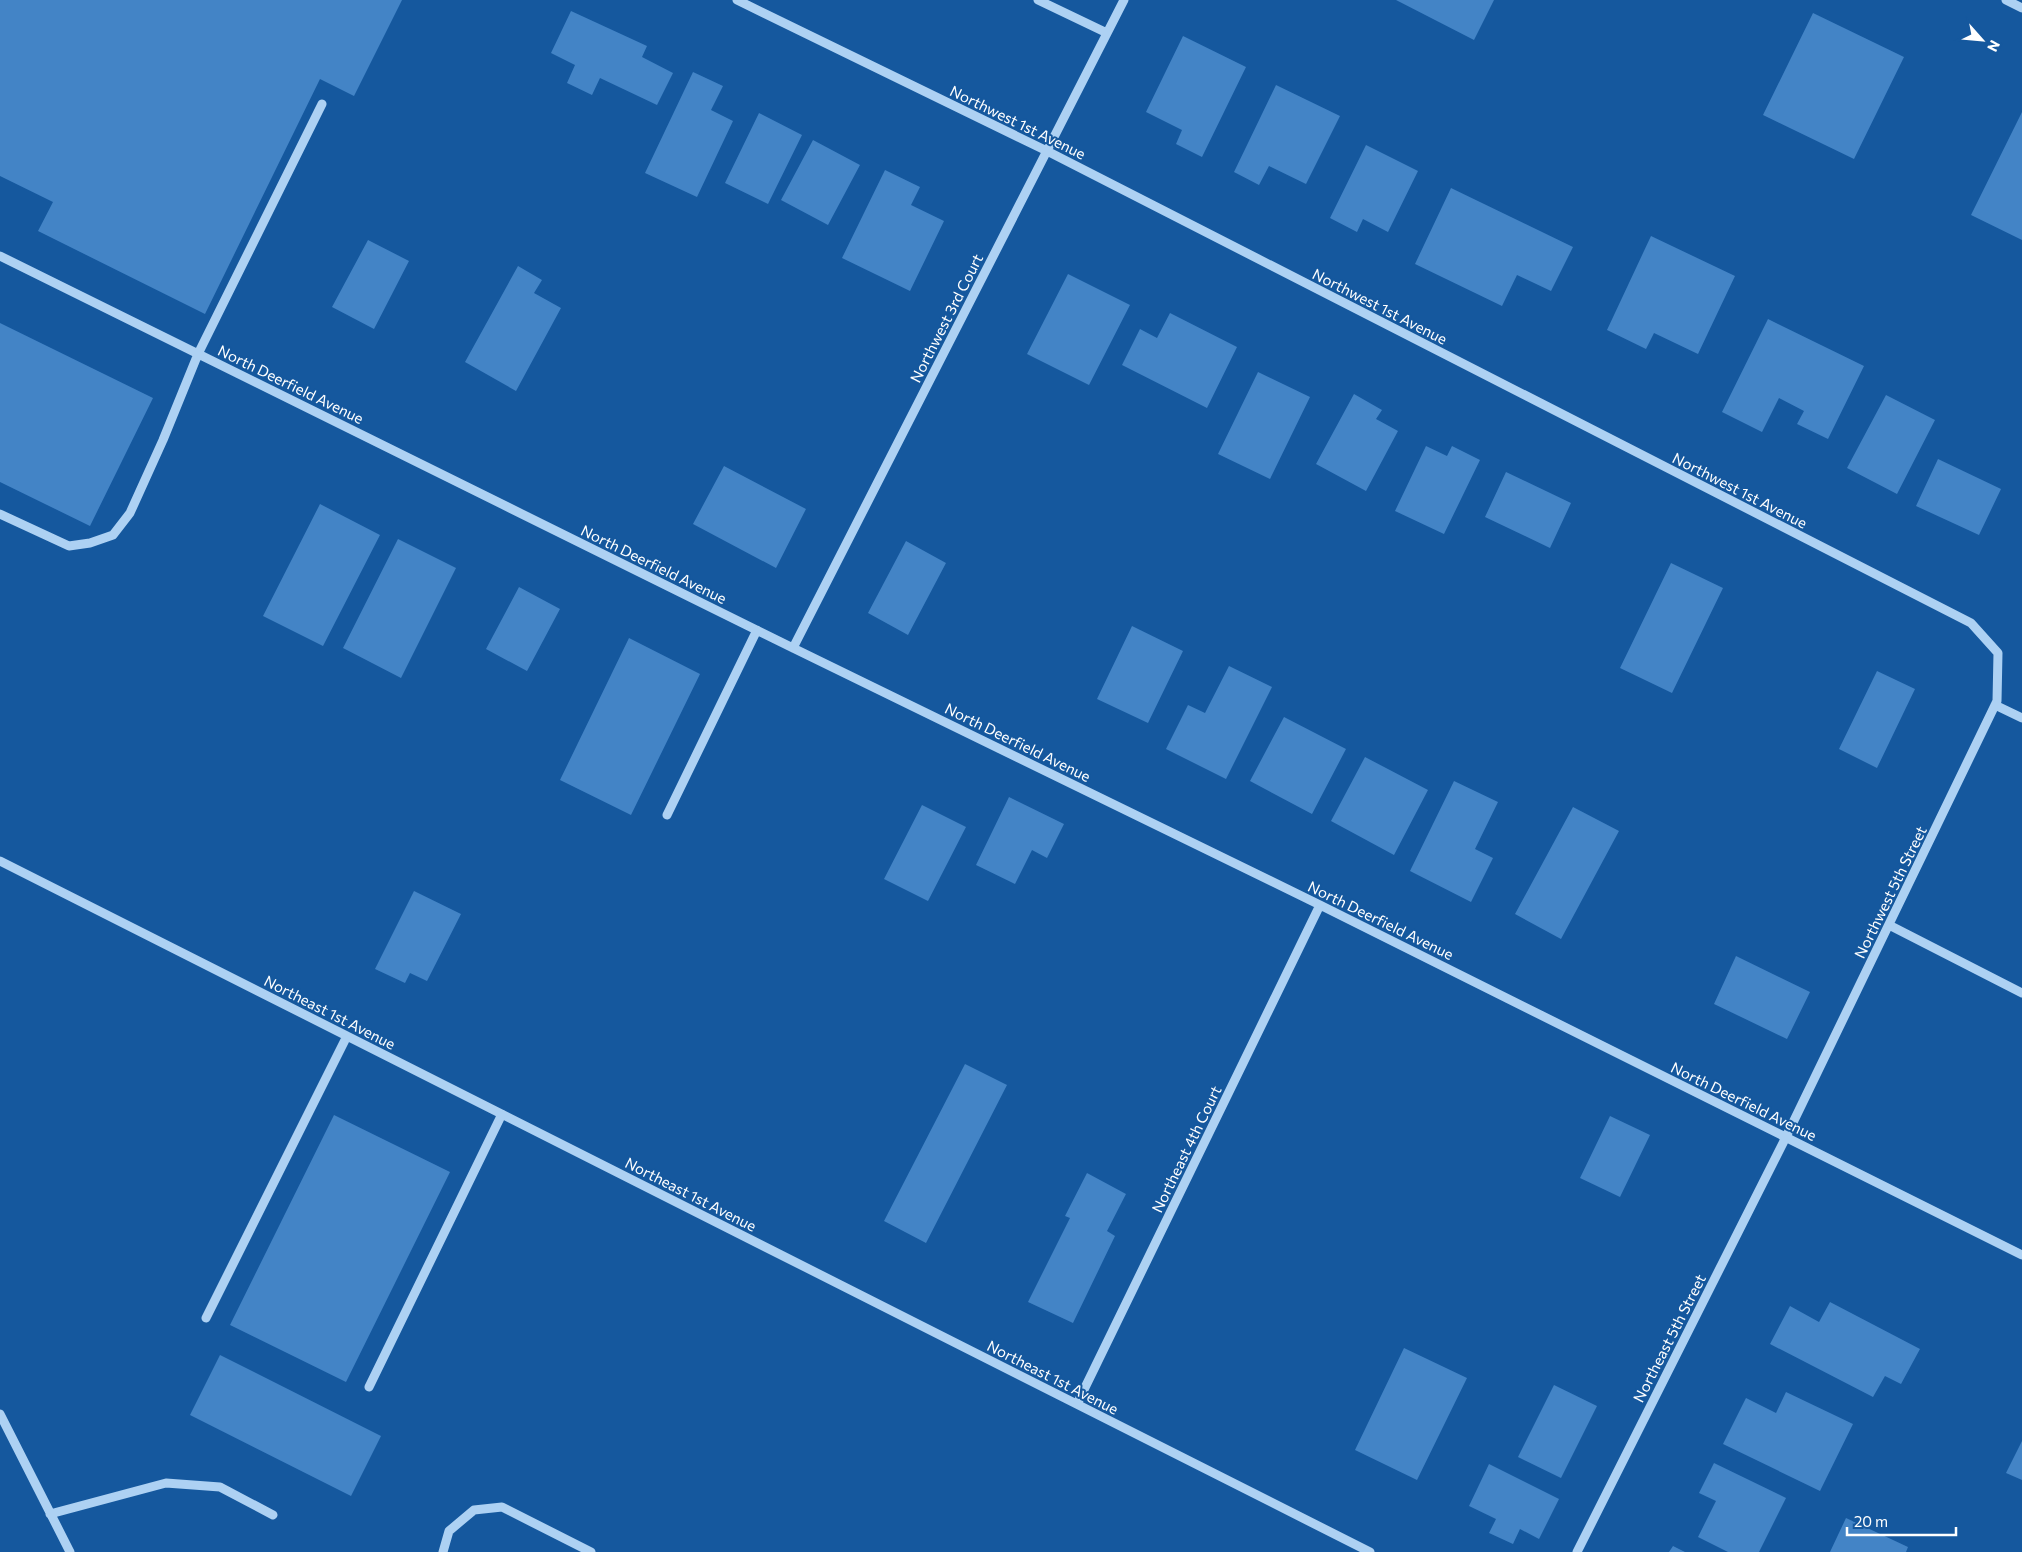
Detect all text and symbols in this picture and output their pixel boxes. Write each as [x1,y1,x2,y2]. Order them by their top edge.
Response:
north arrow [1957,15,2007,65]
text: N [1984,38,2004,55]
street label: Northwest 1st Avenue [947,81,1089,163]
street label: Northwest 3rd Court [906,251,986,385]
street label: Northwest 1st Avenue [1310,264,1450,348]
street label: North Deerfield Avenue [215,341,367,427]
street label: Northwest 1st Avenue [1670,448,1810,532]
street label: North Deerfield Avenue [578,521,730,607]
street label: North Deerfield Avenue [942,699,1094,785]
street label: Northwest 5th Street [1850,823,1930,961]
street label: North Deerfield Avenue [1305,877,1457,963]
street label: Northeast 1st Avenue [261,971,399,1053]
street label: North Deerfield Avenue [1668,1058,1820,1144]
street label: Northeast 4th Court [1147,1083,1225,1215]
street label: Northeast 1st Avenue [622,1153,760,1235]
street label: Northeast 5th Street [1629,1271,1709,1405]
street label: Northeast 1st Avenue [984,1336,1122,1418]
scale bar [1847,1504,1956,1536]
text: 20 m [1854,1512,1888,1530]

